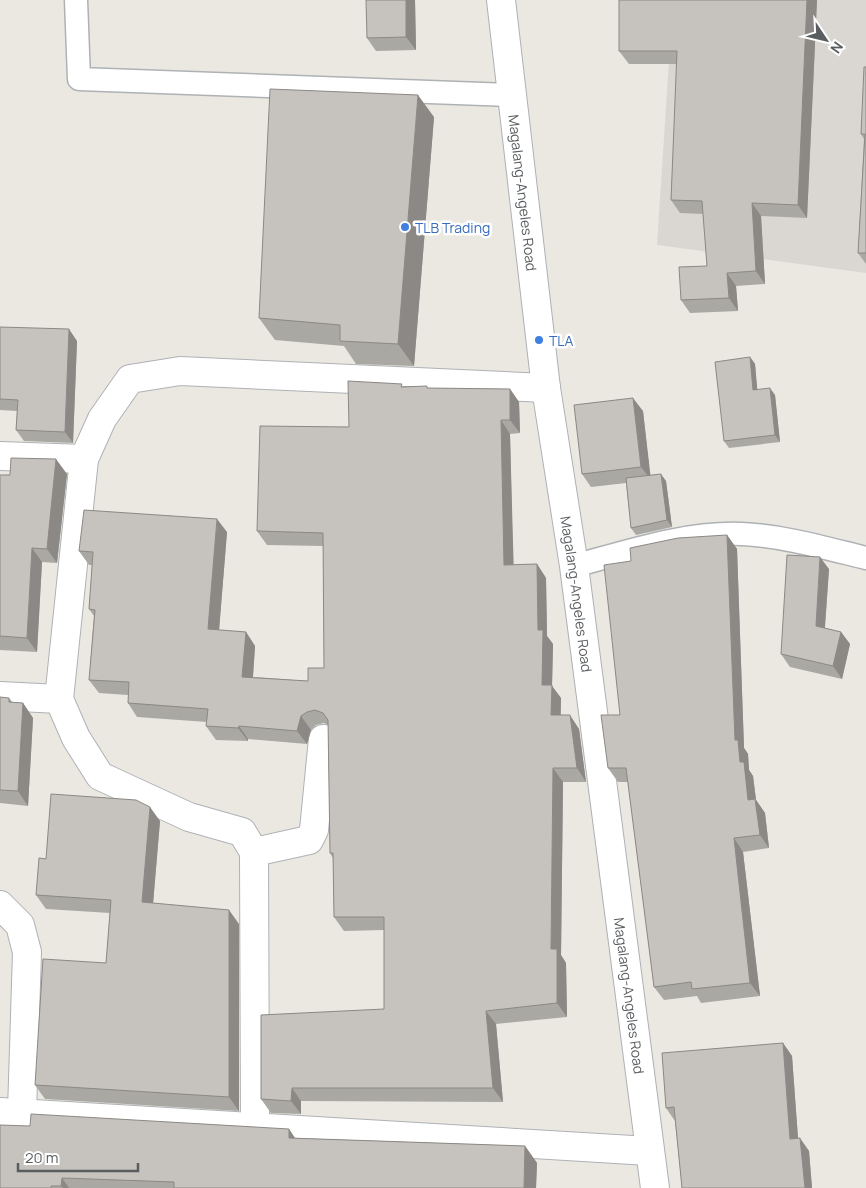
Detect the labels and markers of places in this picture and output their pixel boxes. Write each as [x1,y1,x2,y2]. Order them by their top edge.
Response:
place label: TLB Trading [415,218,490,237]
marker: TLB Trading [399,221,411,233]
place label: TLA [549,331,573,350]
marker: TLA [533,334,545,346]

